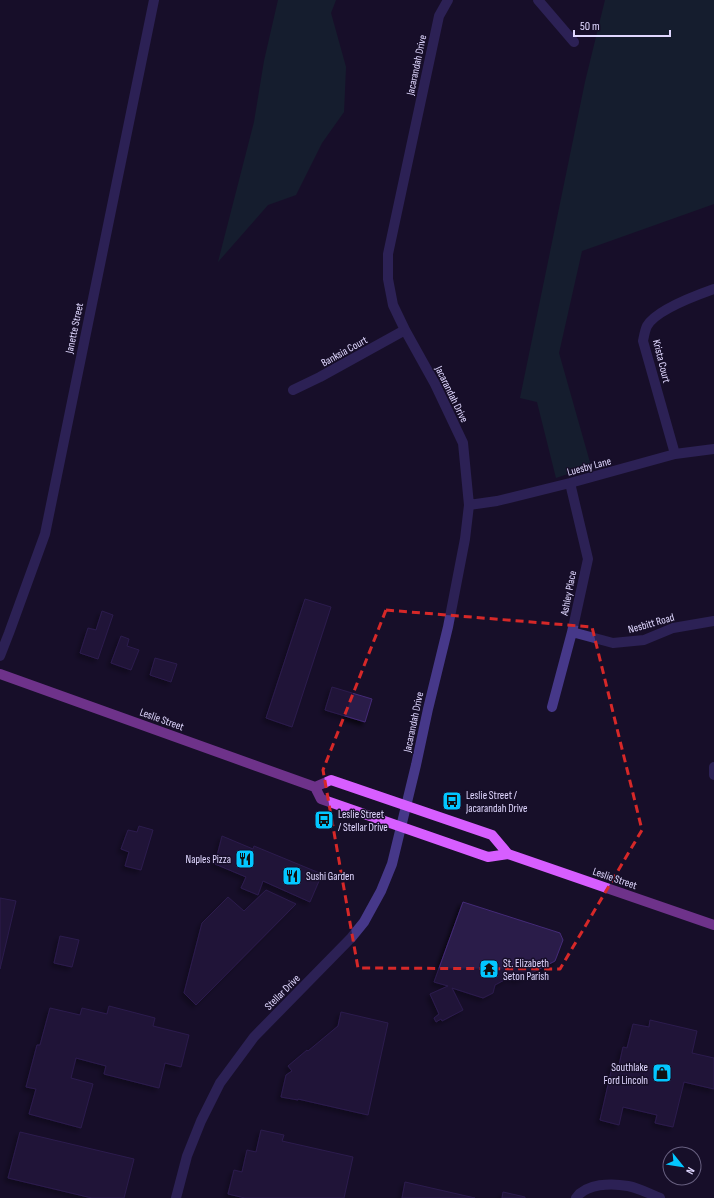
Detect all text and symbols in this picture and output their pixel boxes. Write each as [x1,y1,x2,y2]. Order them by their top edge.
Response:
scale bar [574,12,670,38]
text: 50 m [580,19,600,34]
street label: Jacarandah Drive [404,34,429,97]
street label: Janette Street [63,301,86,356]
street label: Banksia Court [319,333,370,369]
street label: Krista Court [650,338,673,385]
street label: Jacarandah Drive [432,363,471,425]
street label: Luesby Lane [566,454,613,479]
street label: Ashley Place [558,570,579,618]
street label: Nesbitt Road [627,611,676,636]
street label: Jacarandah Drive [401,691,426,754]
street label: Leslie Street [138,705,186,734]
place label: Leslie Street / Jacarandah Drive [465,789,527,815]
bus stop icon: Leslie Street / Jacarandah Drive [441,790,463,812]
place label: Leslie Street / Stellar Drive [338,808,388,834]
bus stop icon: Leslie Street / Stellar Drive [313,809,335,831]
restaurant icon: Naples Pizza [234,848,256,870]
place label: Naples Pizza [186,853,231,866]
restaurant icon: Sushi Garden [281,865,303,887]
street label: Leslie Street [591,865,639,892]
place label: Sushi Garden [306,870,354,883]
place label: St. Elizabeth Seton Parish [503,957,549,983]
temple icon: St. Elizabeth Seton Parish [478,958,500,980]
street label: Stellar Drive [262,972,303,1013]
place label: Southlake Ford Lincoln [604,1061,648,1087]
shop icon: Southlake Ford Lincoln [651,1062,673,1084]
north arrow [662,1146,702,1186]
text: N [683,1165,697,1177]

